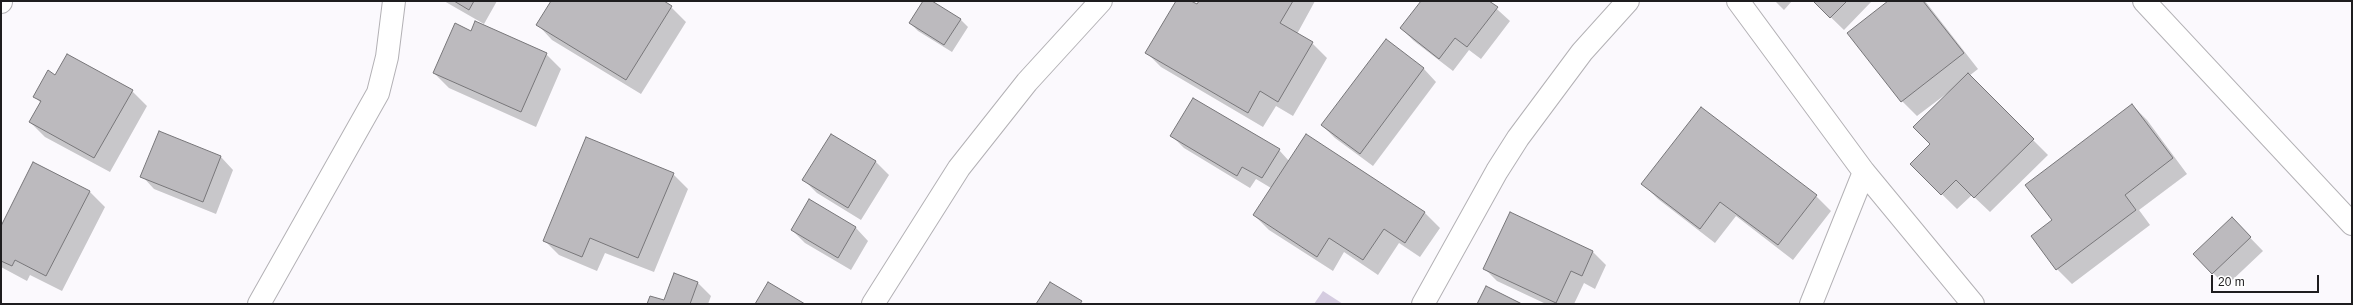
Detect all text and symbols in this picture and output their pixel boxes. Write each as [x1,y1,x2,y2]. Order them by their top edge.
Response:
scale bar [2213,267,2321,293]
text: 20 m [2218,275,2245,289]

